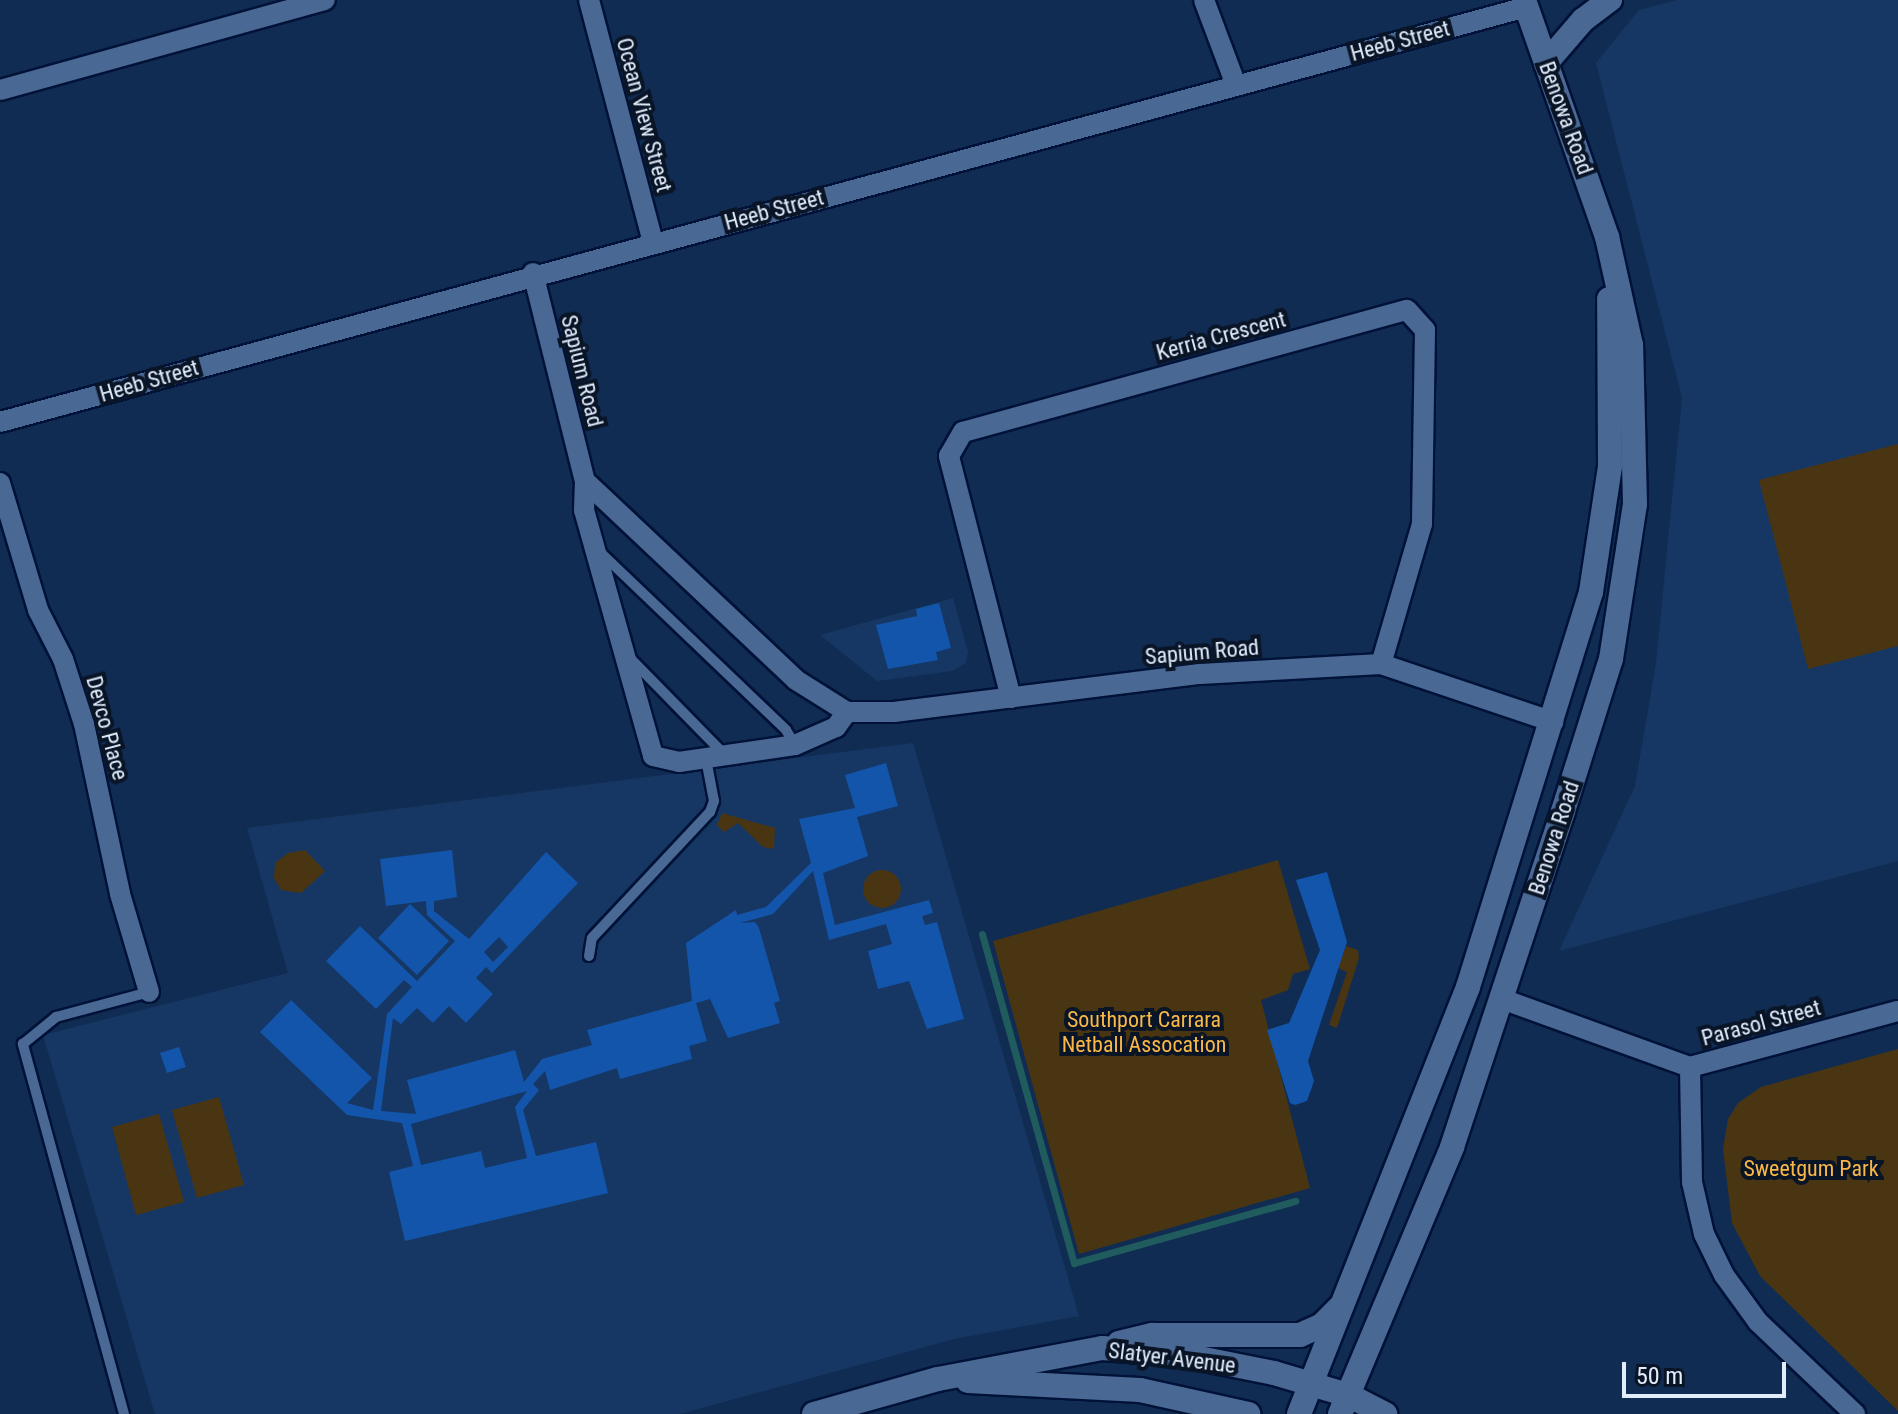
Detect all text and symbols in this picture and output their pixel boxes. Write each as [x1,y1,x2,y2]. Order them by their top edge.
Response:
street label: Heeb Street [1347,15,1453,67]
street label: Ocean View Street [611,35,677,195]
street label: Benowa Road [1533,58,1599,178]
street label: Heeb Street [721,184,827,236]
street label: Kerria Crescent [1153,306,1289,366]
street label: Sapium Road [555,312,609,430]
street label: Heeb Street [96,354,202,408]
street label: Sapium Road [1144,634,1260,670]
street label: Devco Place [80,673,134,783]
street label: Benowa Road [1523,778,1585,898]
street label: Parasol Street [1699,994,1823,1052]
park label: Southport Carrara Netball Assocation [1062,1006,1226,1058]
park label: Sweetgum Park [1743,1156,1879,1182]
street label: Slatyer Avenue [1107,1337,1237,1379]
scale bar [1626,1346,1790,1396]
text: 50 m [1636,1362,1683,1390]

